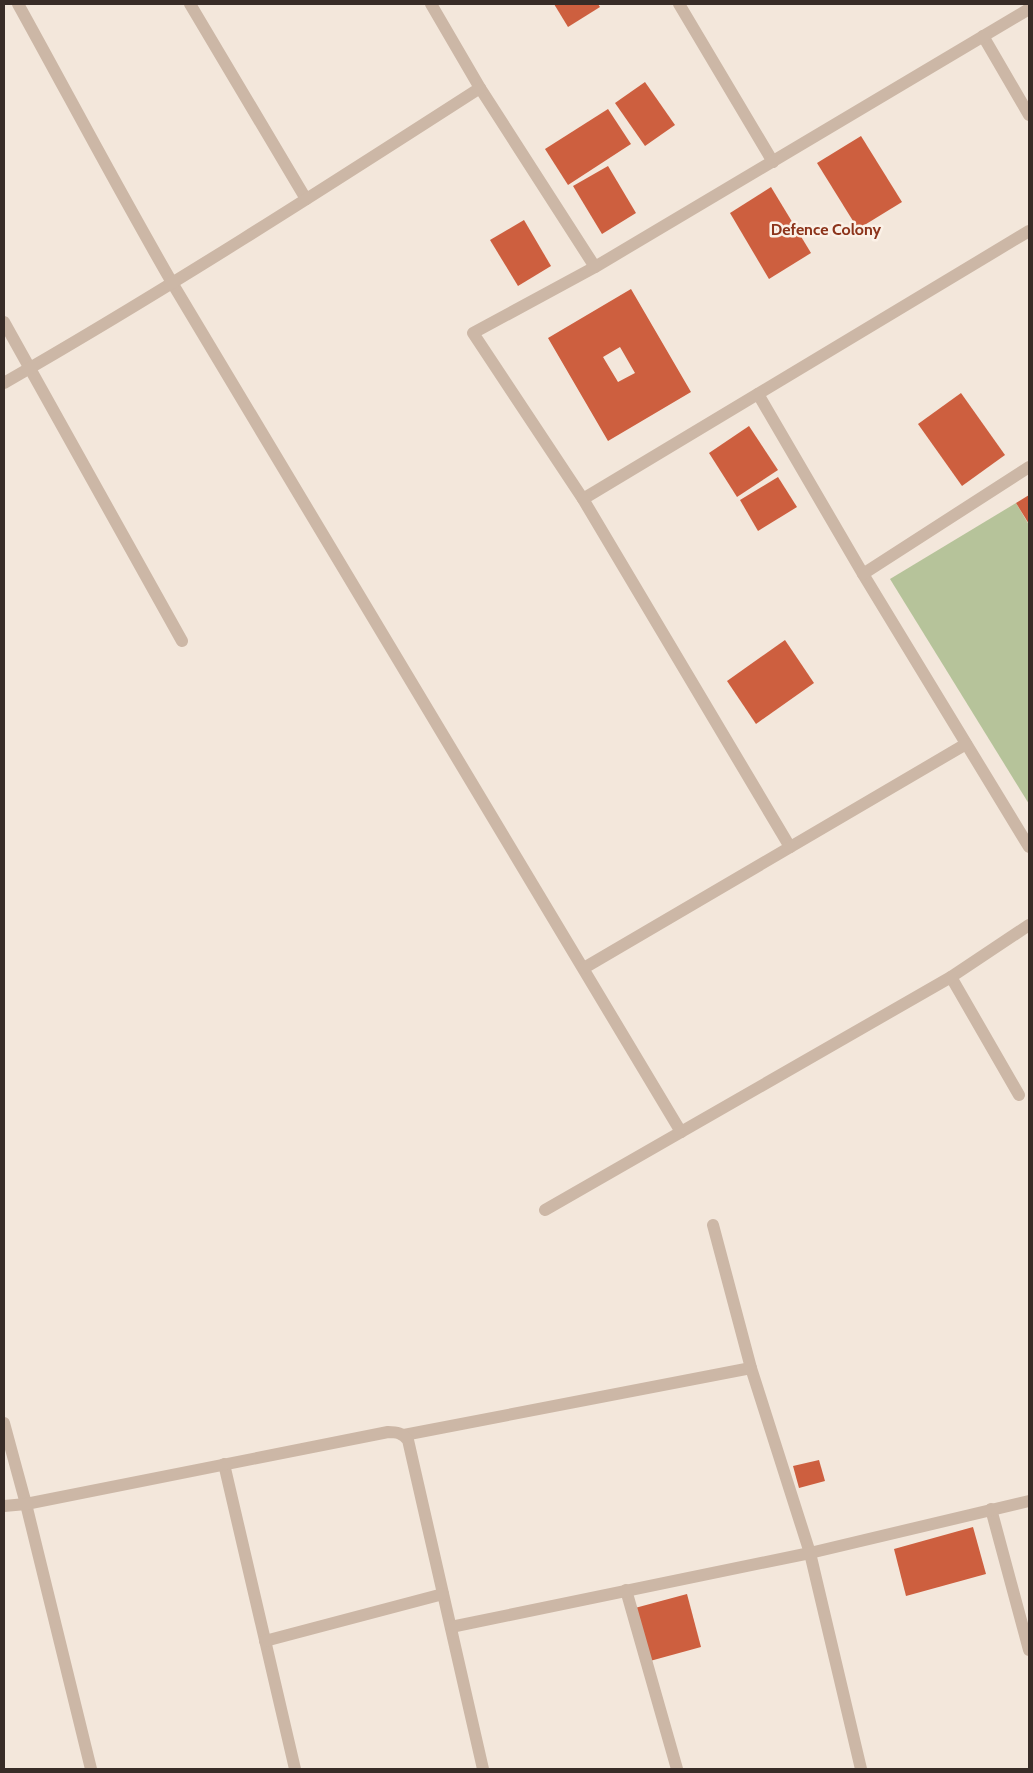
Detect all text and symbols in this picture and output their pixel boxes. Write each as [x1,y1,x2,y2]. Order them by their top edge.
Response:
district label: Defence Colony [771,220,882,239]

